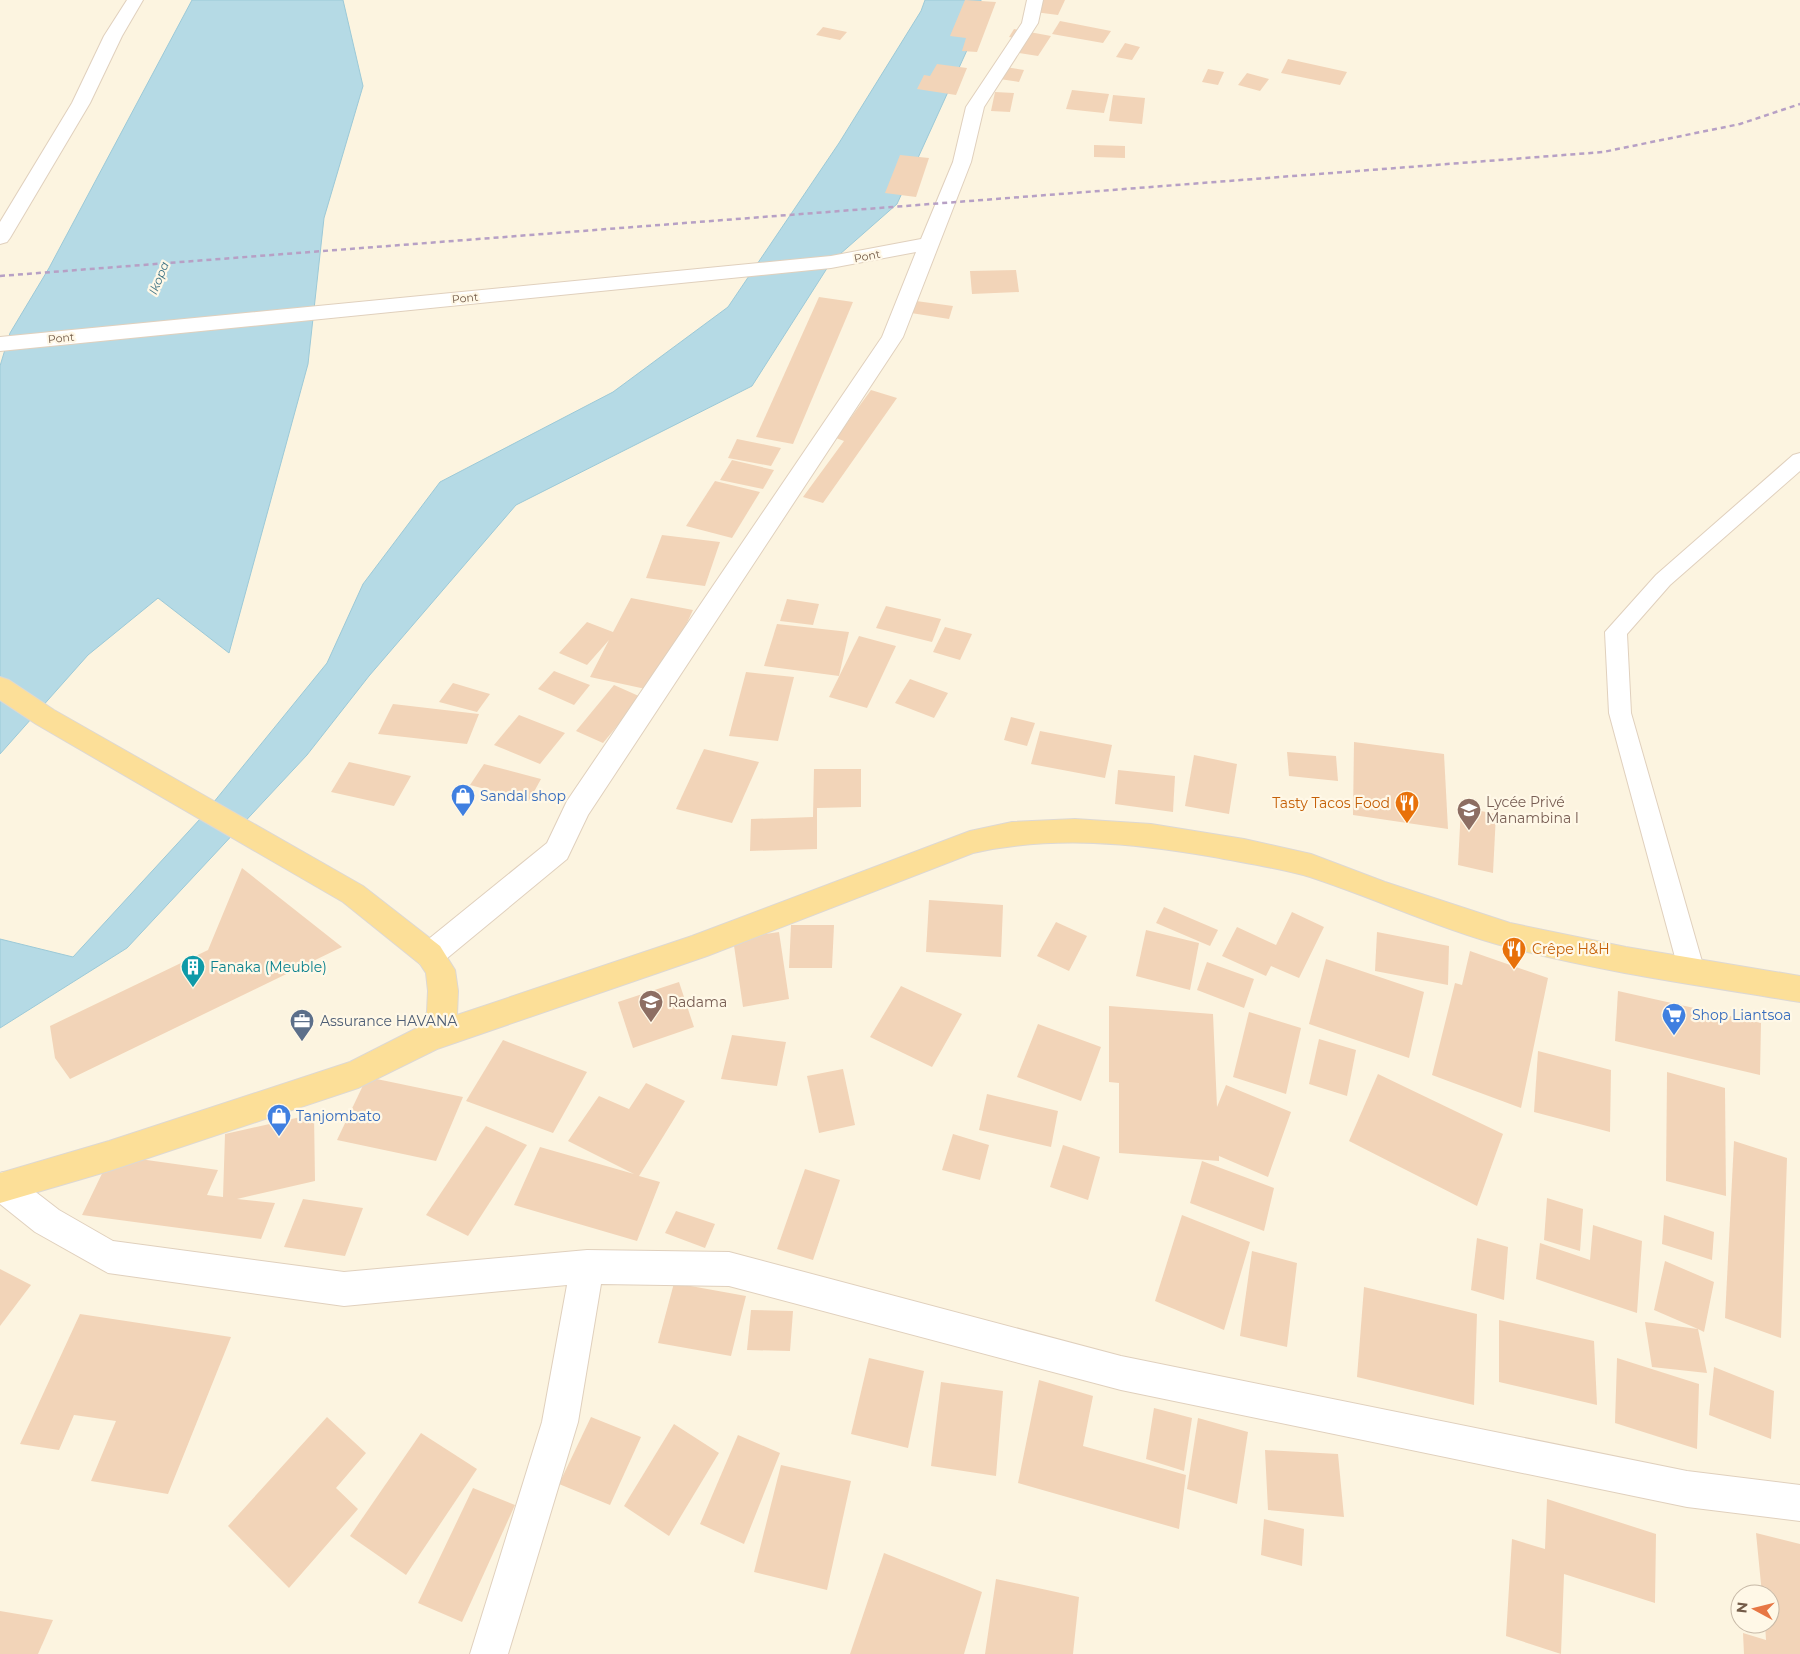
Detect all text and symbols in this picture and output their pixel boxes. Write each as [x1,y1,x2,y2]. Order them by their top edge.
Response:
street label: Pont [853,246,882,265]
water label: Ikopa [145,259,172,297]
street label: Pont [451,290,479,306]
street label: Pont [47,330,75,346]
shop icon: Sandal shop [450,783,476,817]
place label: Sandal shop [480,787,566,805]
restaurant icon: Tasty Tacos Food [1394,790,1420,824]
place label: Lycée Privé Manambina I [1486,793,1579,827]
place label: Tasty Tacos Food [1272,794,1390,812]
school or university icon: Lycée Privé Manambina I [1456,797,1482,831]
restaurant icon: Crêpe H&H [1501,936,1527,970]
place label: Crêpe H&H [1532,940,1610,958]
building icon: Fanaka (Meuble) [180,954,206,988]
place label: Fanaka (Meuble) [210,958,327,976]
school or university icon: Radama [638,989,664,1023]
place label: Radama [668,993,727,1011]
supermarket icon: Shop Liantsoa [1661,1002,1687,1036]
place label: Shop Liantsoa [1692,1006,1791,1024]
office icon: Assurance HAVANA [289,1008,315,1042]
place label: Assurance HAVANA [320,1012,458,1030]
shop icon: Tanjombato [266,1103,292,1137]
place label: Tanjombato [296,1107,381,1125]
north arrow [1730,1584,1780,1634]
text: N [1732,1601,1752,1614]

